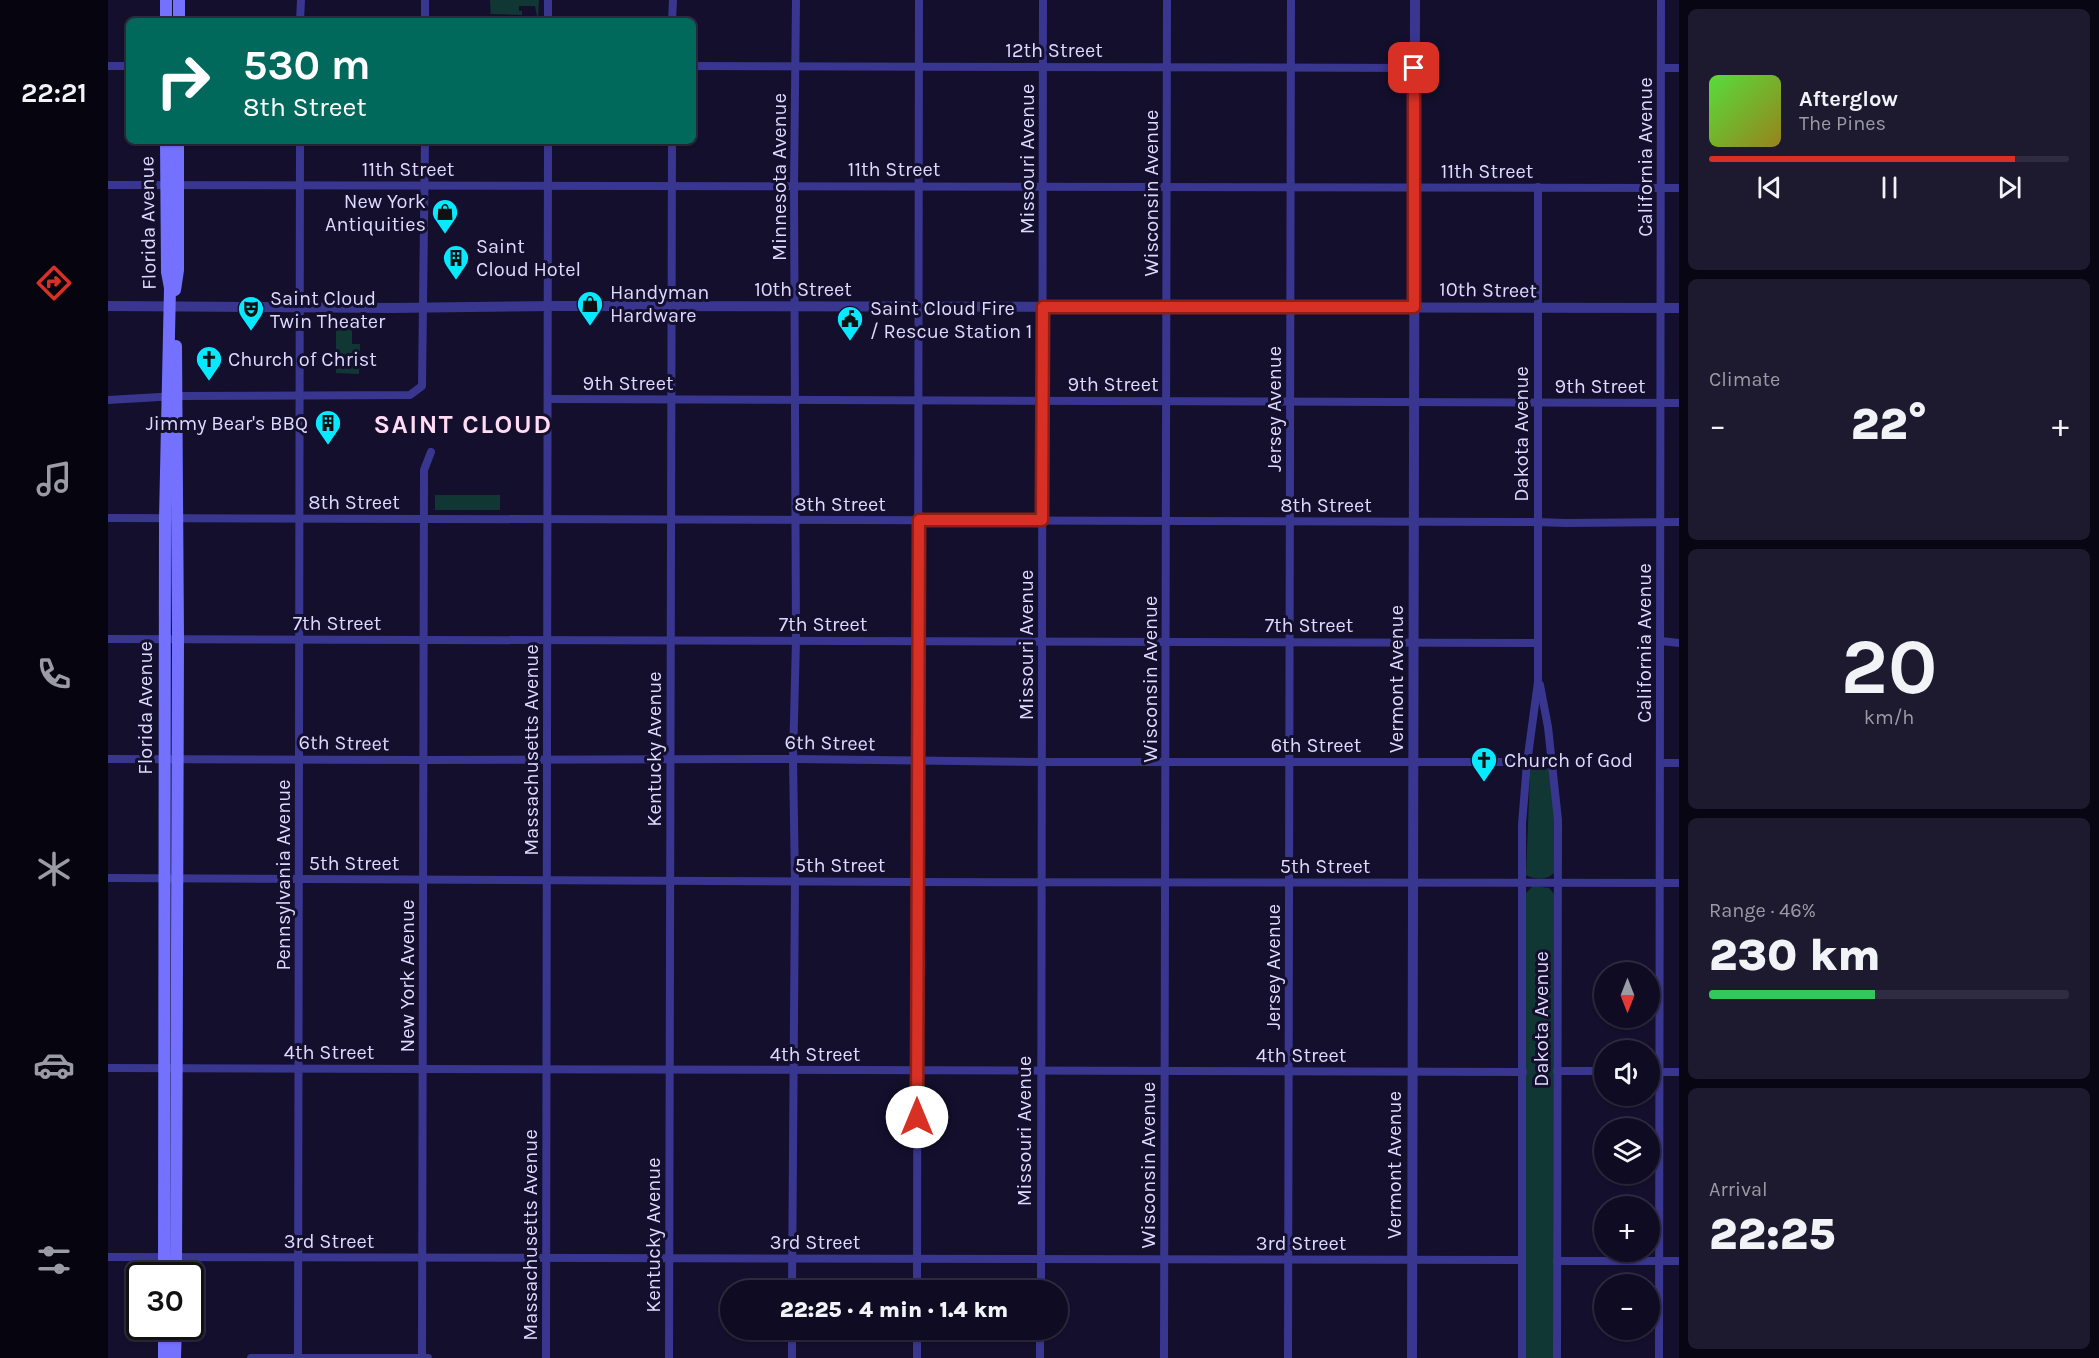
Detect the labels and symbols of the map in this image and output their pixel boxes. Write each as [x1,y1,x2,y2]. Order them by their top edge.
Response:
street label: 12th Street [1005,39,1103,62]
pin [1388,42,1439,93]
street label: California Avenue [1634,77,1657,237]
street label: Missouri Avenue [1016,84,1039,234]
street label: Minnesota Avenue [768,93,791,261]
street label: Wisconsin Avenue [1140,110,1163,276]
street label: Florida Avenue [135,156,161,290]
street label: 11th Street [362,158,455,181]
street label: 11th Street [848,158,941,181]
street label: 11th Street [1441,160,1534,183]
place label: New York Antiquities [325,190,426,236]
shop icon: New York Antiquities [430,197,460,235]
place label: Saint Cloud Hotel [476,235,581,281]
building icon: Saint Cloud Hotel [441,243,471,281]
street label: 10th Street [754,278,852,301]
street label: 10th Street [1439,278,1538,302]
place label: Handyman Hardware [610,281,709,327]
place label: Saint Cloud Twin Theater [270,287,386,333]
shop icon: Handyman Hardware [575,289,605,327]
theatre icon: Saint Cloud Twin Theater [236,294,266,332]
place label: Saint Cloud Fire / Rescue Station 1 [870,297,1032,343]
public building icon: Saint Cloud Fire / Rescue Station 1 [835,304,865,342]
church icon: Church of Christ [194,344,224,382]
street label: Jersey Avenue [1263,346,1286,472]
place label: Church of Christ [228,348,377,371]
street label: Dakota Avenue [1510,366,1533,502]
street label: 9th Street [583,372,674,395]
street label: 9th Street [1068,373,1159,396]
street label: 9th Street [1555,375,1646,398]
building icon: Jimmy Bear's BBQ [313,408,343,446]
district label: SAINT CLOUD [373,409,553,440]
place label: Jimmy Bear's BBQ [146,412,308,435]
street label: 8th Street [308,491,400,514]
street label: 8th Street [794,493,886,516]
street label: 8th Street [1280,494,1372,517]
street label: California Avenue [1633,563,1656,723]
street label: Missouri Avenue [1015,570,1038,720]
street label: Wisconsin Avenue [1139,596,1162,762]
street label: Vermont Avenue [1385,605,1408,753]
street label: 7th Street [293,612,382,635]
street label: 7th Street [779,613,868,636]
street label: 7th Street [1265,614,1354,637]
street label: Florida Avenue [134,641,157,775]
street label: Massachusetts Avenue [520,644,543,856]
street label: Kentucky Avenue [643,671,666,827]
street label: 6th Street [298,731,390,755]
street label: 6th Street [784,731,876,755]
street label: 6th Street [1271,734,1362,757]
church icon: Church of God [1469,745,1499,783]
place label: Church of God [1504,749,1633,772]
street label: Pennsylvania Avenue [272,779,295,971]
street label: 5th Street [309,852,400,875]
street label: 5th Street [795,854,886,877]
street label: 5th Street [1280,855,1371,878]
street label: New York Avenue [396,900,419,1052]
street label: Jersey Avenue [1262,904,1285,1030]
street label: Dakota Avenue [1530,951,1553,1087]
north arrow [1594,962,1660,1028]
street label: 4th Street [284,1041,375,1064]
street label: 4th Street [770,1043,861,1066]
street label: 4th Street [1256,1044,1347,1067]
street label: Missouri Avenue [1013,1056,1036,1206]
street label: Wisconsin Avenue [1137,1082,1160,1248]
position arrow [885,1085,949,1149]
street label: Vermont Avenue [1383,1091,1406,1239]
street label: Massachusetts Avenue [519,1129,542,1341]
street label: Kentucky Avenue [642,1157,665,1313]
street label: 3rd Street [284,1230,375,1253]
street label: 3rd Street [770,1231,861,1254]
street label: 3rd Street [1256,1232,1347,1255]
speed limit sign: 30 [126,1262,204,1340]

